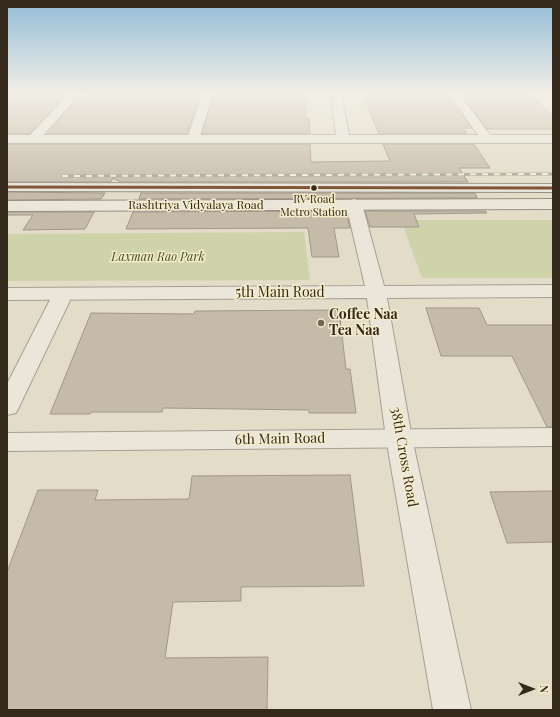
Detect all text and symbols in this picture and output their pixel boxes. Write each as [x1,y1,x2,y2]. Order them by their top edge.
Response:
marker: RV Road Metro Station [309,183,319,193]
place label: RV Road Metro Station [280,193,348,219]
street label: Rashtriya Vidyalaya Road [128,198,264,212]
park label: Laxman Rao Park [111,250,205,264]
street label: 5th Main Road [235,285,325,301]
place label: Coffee Naa Tea Naa [329,307,398,340]
marker: Coffee Naa Tea Naa [316,318,326,328]
street label: 38th Cross Road [387,406,421,508]
street label: 6th Main Road [234,430,326,448]
north arrow [512,669,552,709]
text: N [537,685,552,693]

